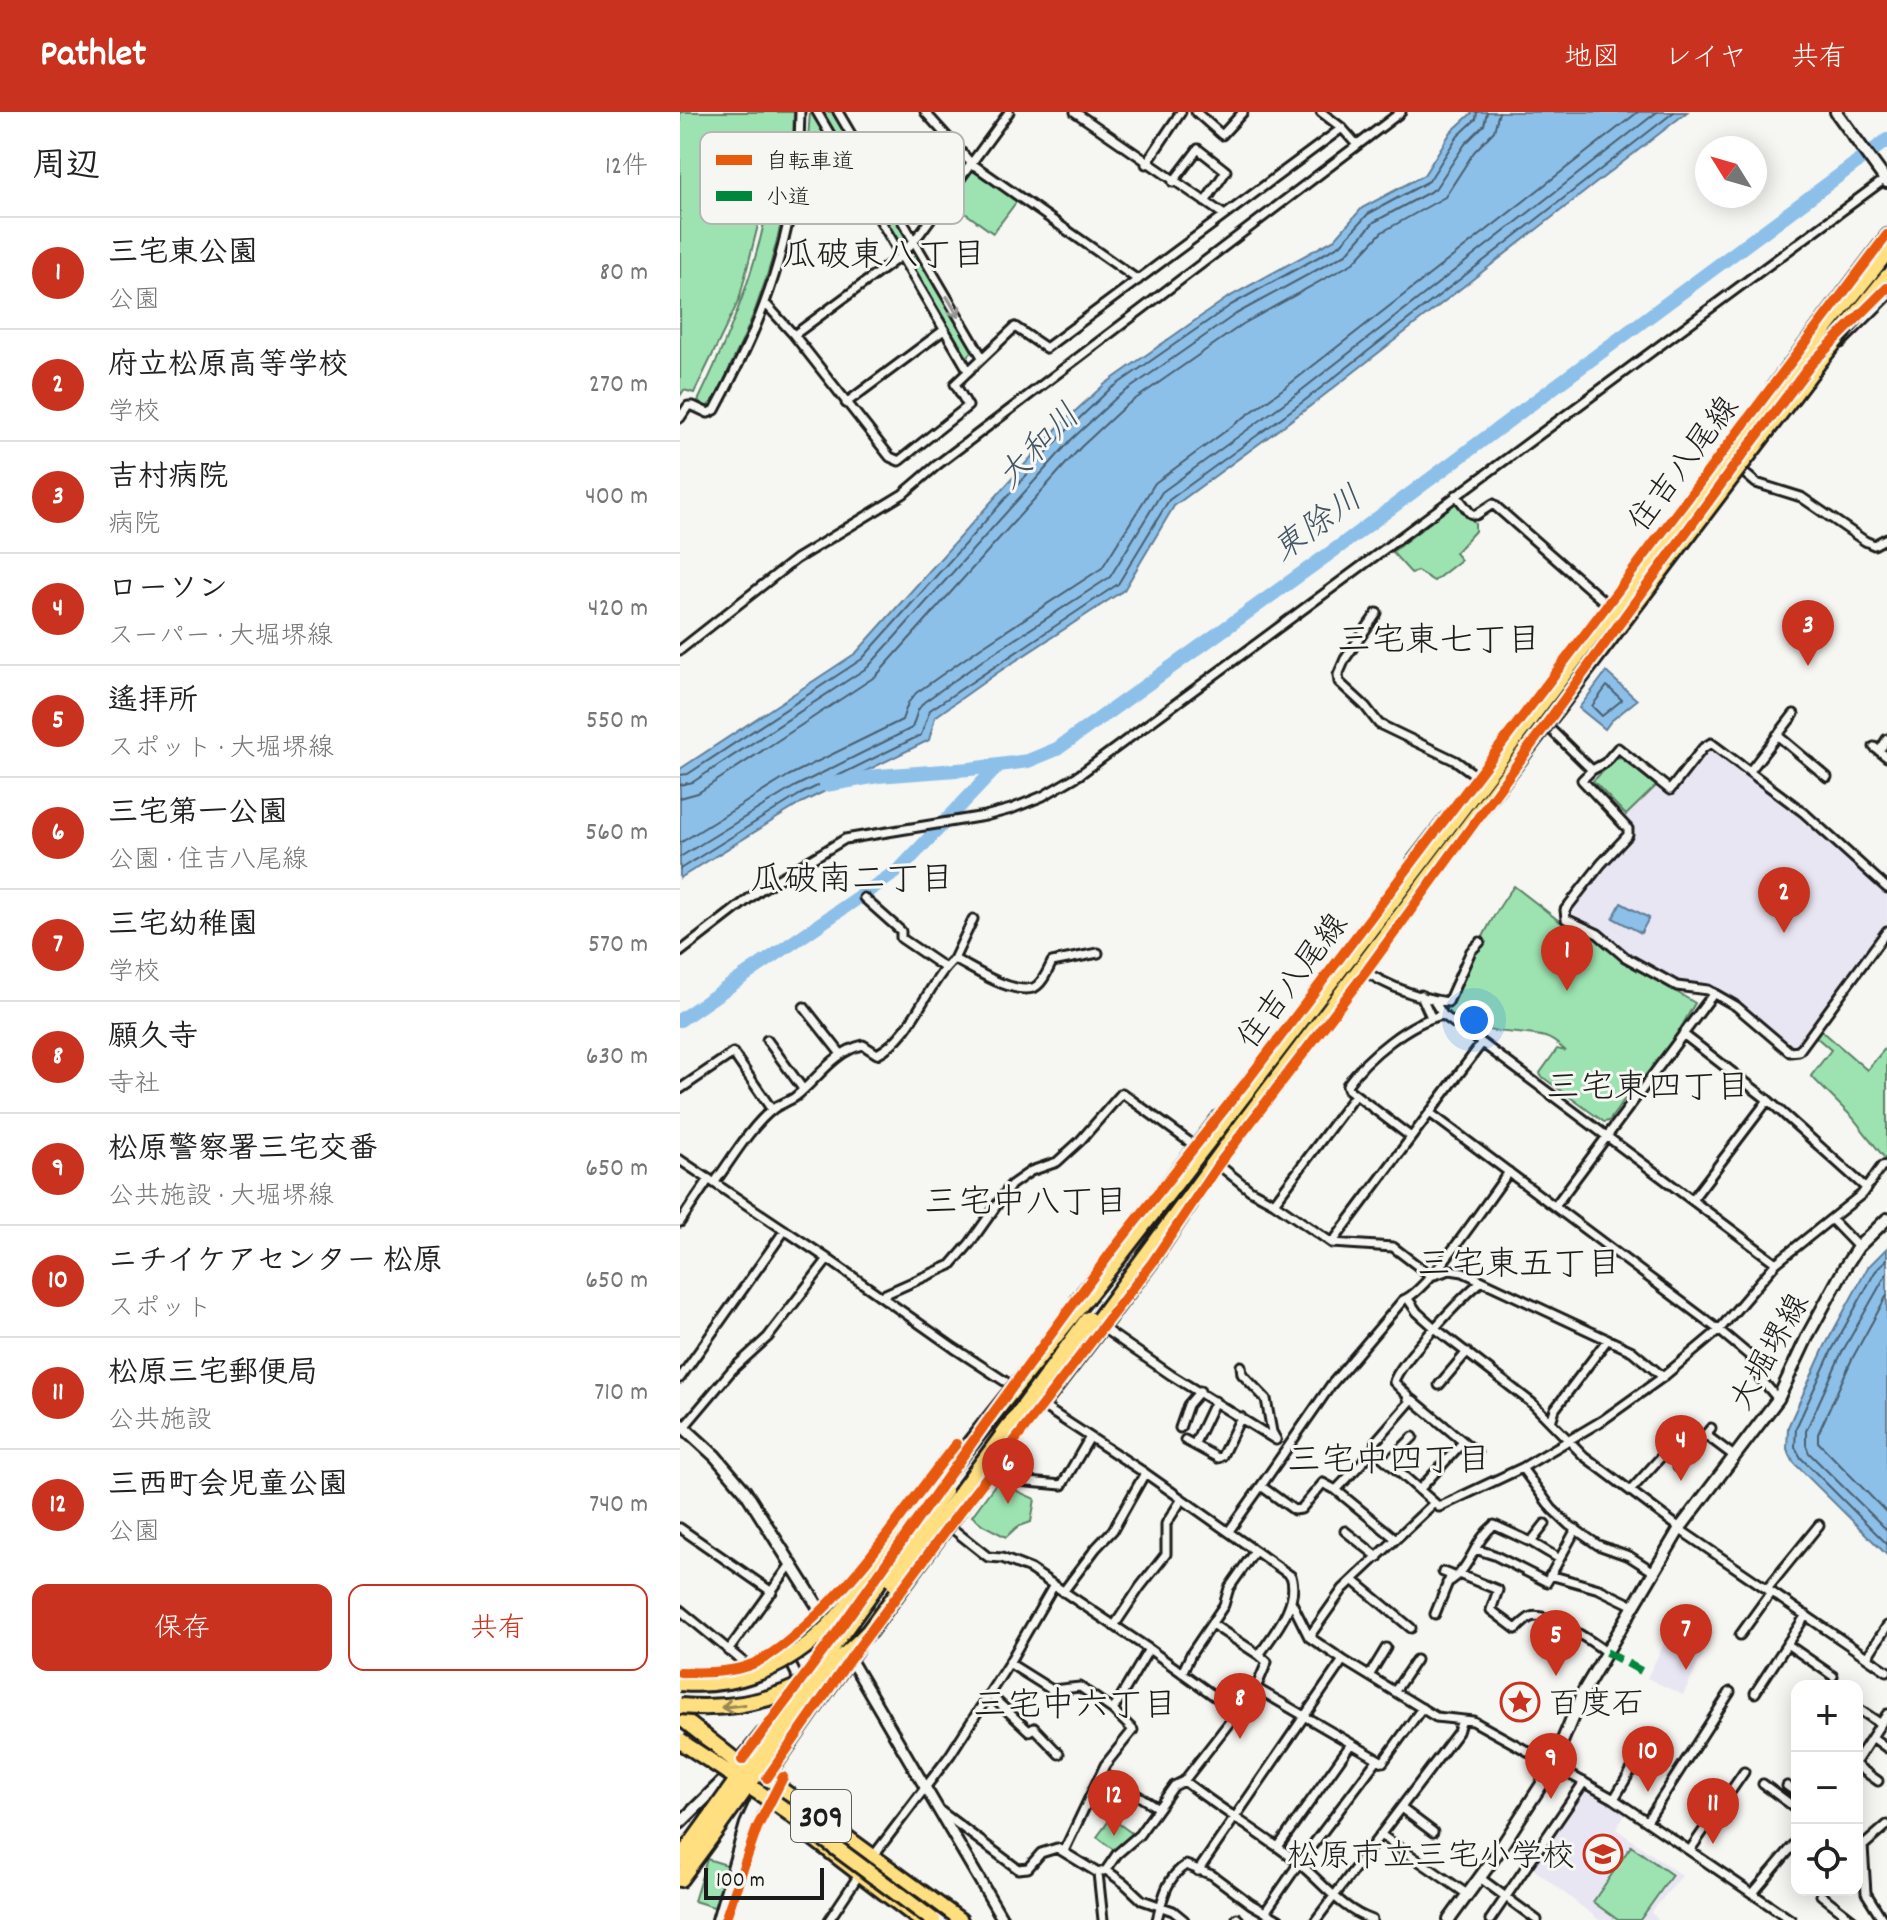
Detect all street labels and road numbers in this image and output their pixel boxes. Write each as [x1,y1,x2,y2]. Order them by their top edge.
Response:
street label: 住吉八尾線 [1619,388,1753,544]
street label: 住吉八尾線 [1228,905,1362,1061]
street label: 大堀堺線 [1721,1286,1824,1421]
road number: 309 [791,1790,851,1842]

